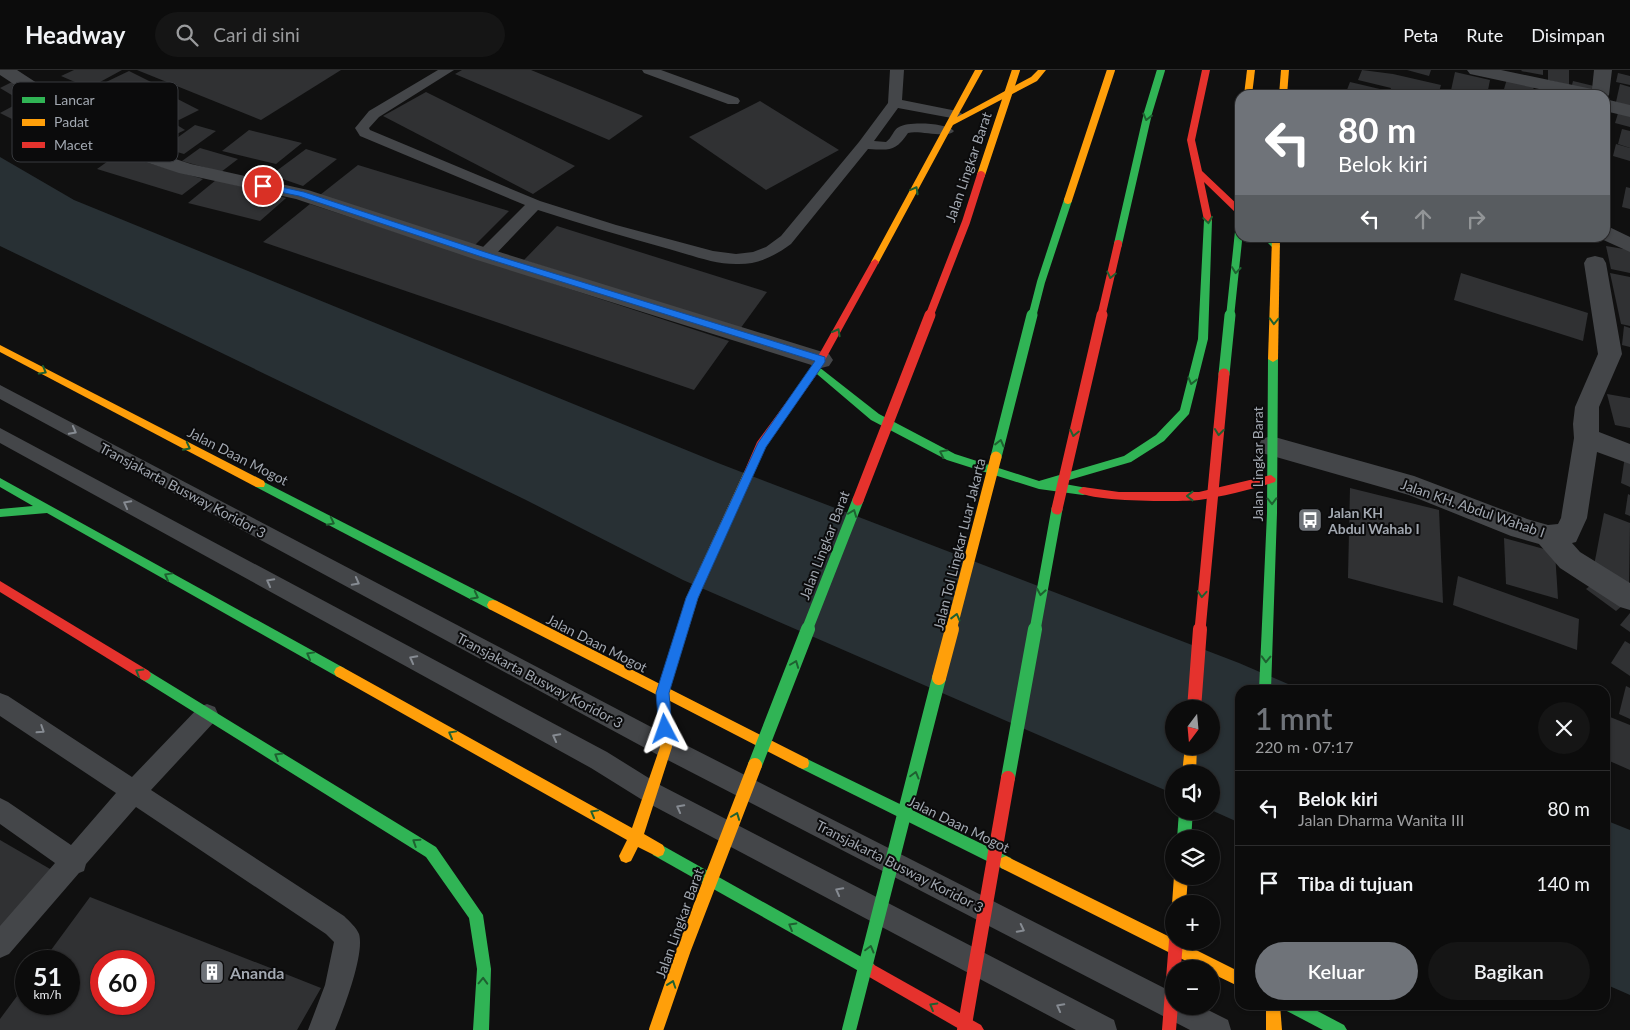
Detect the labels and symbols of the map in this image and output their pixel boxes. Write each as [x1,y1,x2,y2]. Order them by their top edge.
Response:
legend [12,82,178,162]
text: Lancar [54,91,95,108]
street label: Jalan Lingkar Barat [941,110,995,224]
one-way arrow [1143,112,1153,120]
text: Padat [54,113,89,130]
text: Macet [54,136,93,153]
pin [242,165,284,207]
one-way arrow [909,186,919,195]
one-way arrow [1202,216,1213,224]
one-way arrow [1231,267,1242,275]
one-way arrow [1106,271,1117,280]
one-way arrow [1268,317,1279,325]
one-way arrow [830,328,840,337]
one-way arrow [37,365,46,375]
one-way arrow [1188,376,1198,384]
street label: Jalan Lingkar Barat [1249,406,1266,522]
street label: Jalan Daan Mogot [185,423,291,489]
one-way arrow [68,425,77,435]
one-way arrow [1214,428,1225,436]
one-way arrow [1070,429,1080,438]
one-way arrow [994,438,1005,447]
street label: Transjakarta Busway Koridor 3 [97,439,269,541]
one-way arrow [181,441,190,451]
one-way arrow [939,449,948,459]
street label: Jalan Tol Lingkar Luar Jakarta [929,456,989,632]
street label: Jalan KH. Abdul Wahab I [1399,475,1547,541]
street label: Jalan Lingkar Barat [795,488,853,602]
one-way arrow [1185,491,1193,501]
one-way arrow [1267,498,1277,505]
one-way arrow [124,500,133,510]
place label: Jalan KH Abdul Wahab I [1327,504,1420,537]
bus stop icon: Jalan KH Abdul Wahab I [1297,507,1323,533]
one-way arrow [847,509,857,517]
one-way arrow [326,516,335,526]
one-way arrow [164,573,173,583]
one-way arrow [351,575,360,585]
one-way arrow [267,578,276,588]
one-way arrow [1036,588,1047,597]
one-way arrow [470,590,479,600]
one-way arrow [1197,590,1208,598]
street label: Jalan Daan Mogot [544,610,650,676]
one-way arrow [950,614,960,622]
street label: Transjakarta Busway Koridor 3 [454,629,626,731]
one-way arrow [306,652,315,662]
one-way arrow [409,655,418,665]
one-way arrow [1261,656,1271,663]
one-way arrow [788,660,799,669]
one-way arrow [135,669,144,679]
north arrow [1165,700,1220,755]
position arrow [638,702,690,754]
one-way arrow [35,723,44,733]
one-way arrow [448,731,457,741]
one-way arrow [552,733,561,743]
one-way arrow [274,753,283,763]
one-way arrow [910,771,920,779]
street label: Jalan Daan Mogot [906,792,1012,856]
one-way arrow [676,804,685,814]
one-way arrow [590,810,599,820]
one-way arrow [730,812,740,820]
street label: Transjakarta Busway Koridor 3 [813,816,987,916]
one-way arrow [412,839,421,849]
street label: Jalan Lingkar Barat [651,866,707,980]
one-way arrow [835,887,844,897]
one-way arrow [788,922,797,932]
one-way arrow [1016,923,1025,933]
one-way arrow [864,944,875,953]
speed limit sign: 60 [90,950,155,1015]
building icon: Ananda [199,959,225,985]
place label: Ananda [229,963,284,982]
one-way arrow [478,977,489,985]
one-way arrow [666,980,676,989]
one-way arrow [930,1002,939,1012]
one-way arrow [1057,1003,1066,1013]

